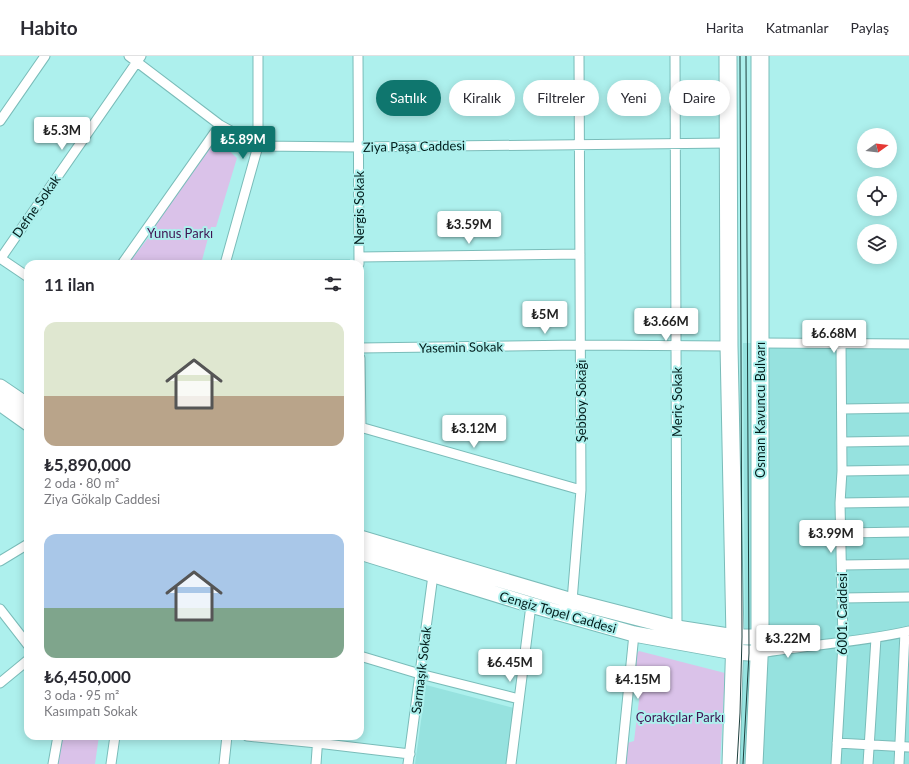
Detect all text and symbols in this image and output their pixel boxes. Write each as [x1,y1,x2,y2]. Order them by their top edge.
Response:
text: Habito [20,16,78,39]
text: Harita [706,19,744,36]
text: Katmanlar [766,19,828,36]
text: Paylaş [850,19,889,36]
chip: Satılık [376,80,441,116]
chip: Kiralık [449,80,515,116]
chip: Filtreler [523,80,599,116]
chip: Yeni [607,80,661,116]
chip: Daire [669,80,730,116]
pin: ₺5.3M [34,117,90,151]
text: ₺5.3M [43,122,81,138]
pin: ₺5.89M [210,126,276,160]
north arrow [857,128,897,168]
map controls [857,128,897,264]
text: ₺5.89M [220,131,266,147]
street label: Ziya Paşa Caddesi [363,137,465,155]
street label: Defne Sokak [9,171,64,240]
street label: Nergis Sokak [351,171,367,245]
button: locate [857,176,897,216]
pin: ₺3.59M [436,211,502,245]
text: ₺3.59M [446,216,492,232]
button: layers [857,224,897,264]
park label: Yunus Parkı [147,225,213,241]
icon: filters [322,273,344,295]
text: 11 ilan [44,274,95,295]
pin: ₺5M [526,301,564,335]
text: ₺5M [531,306,559,322]
pin: ₺3.66M [633,308,699,342]
text: ₺3.66M [643,313,689,329]
pin: ₺6.68M [801,320,867,354]
text: ₺6.68M [811,325,857,341]
street label: Yasemin Sokak [419,338,504,356]
street label: Osman Kavuncu Bulvarı [752,342,768,478]
icon: home [158,348,230,420]
street label: Şebboy Sokağı [573,360,589,442]
street label: Meriç Sokak [669,367,685,437]
pin: ₺3.12M [441,415,507,449]
text: ₺3.12M [451,420,497,436]
text: ₺5,890,000 [44,454,131,475]
text: 2 oda · 80 m² [44,475,119,491]
text: Ziya Gökalp Caddesi [44,491,160,507]
pin: ₺3.99M [798,520,864,554]
text: ₺3.99M [808,525,854,541]
icon: home [158,560,230,632]
street label: 6001. Caddesi [834,573,850,655]
street label: Cengiz Topel Caddesi [498,588,618,636]
street label: Sarmaşık Sokak [408,625,434,715]
pin: ₺3.22M [755,625,821,659]
text: ₺3.22M [765,630,811,646]
pin: ₺6.45M [477,649,543,683]
text: ₺6.45M [487,654,533,670]
text: ₺6,450,000 [44,666,131,687]
pin: ₺4.15M [605,666,671,700]
text: ₺4.15M [615,671,661,687]
text: 3 oda · 95 m² [44,687,119,703]
text: Kasımpatı Sokak [44,703,138,719]
park label: Çorakçılar Parkı [636,709,724,725]

